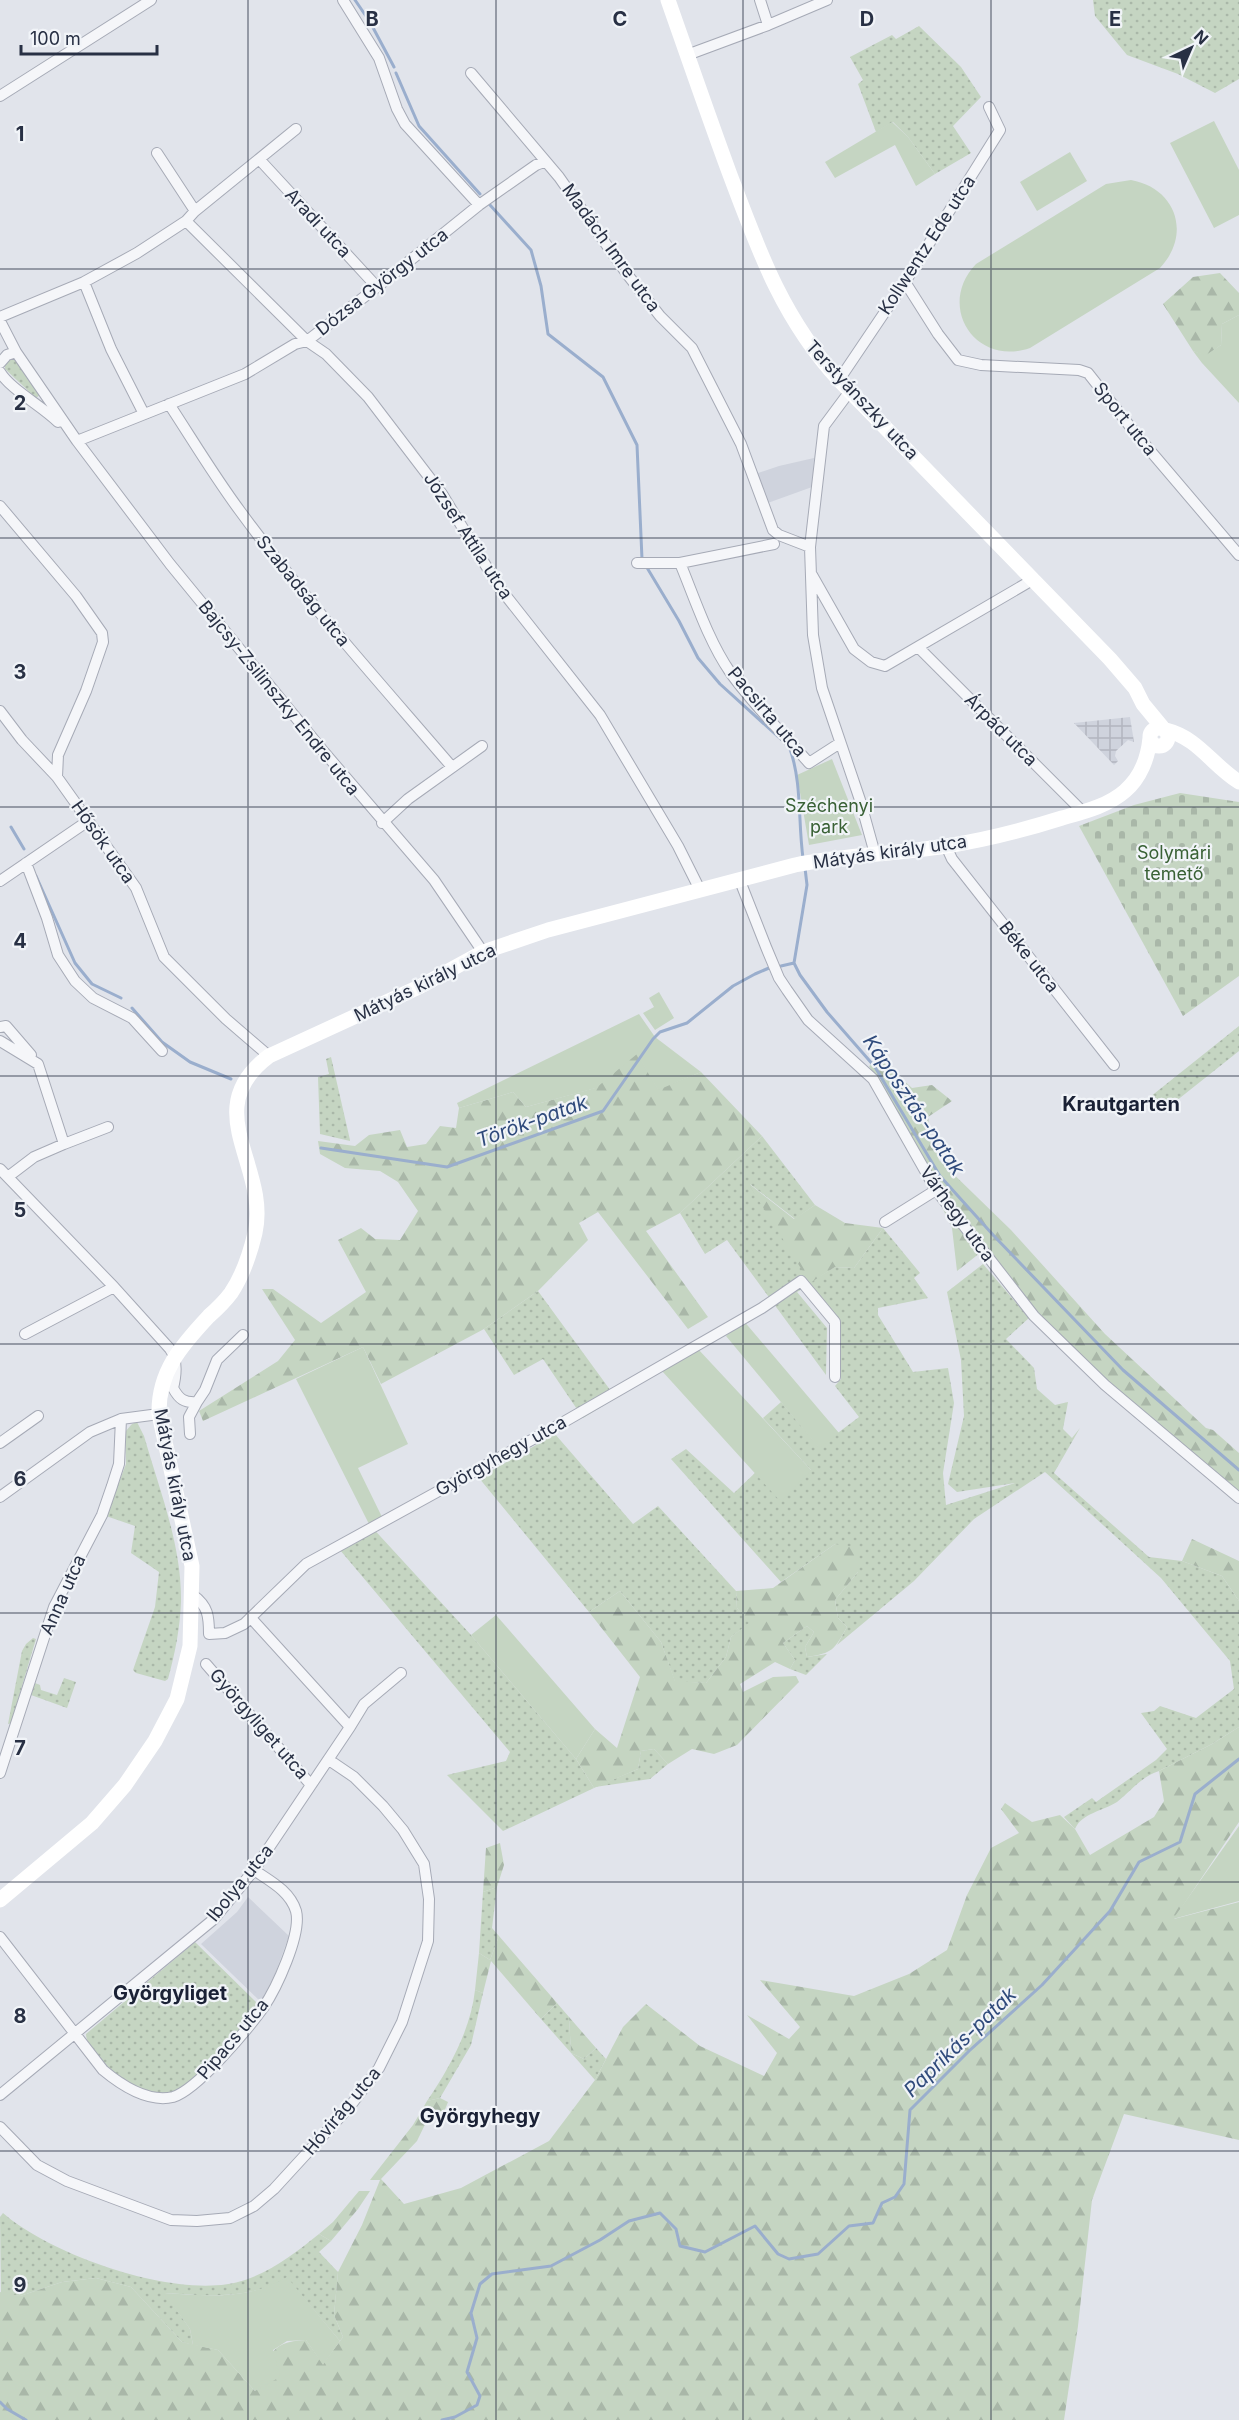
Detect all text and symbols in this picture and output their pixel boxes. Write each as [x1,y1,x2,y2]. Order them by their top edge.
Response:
text: B [365,7,379,31]
text: C [613,7,627,31]
text: D [860,7,874,31]
text: E [1109,7,1121,31]
scale bar [21,18,158,56]
north arrow [1161,18,1221,78]
text: N [1190,26,1213,49]
text: 100 m [30,28,81,49]
text: 1 [16,122,24,146]
street label: Kollwentz Ede utca [874,171,979,318]
street label: Madách Imre utca [558,180,665,316]
street label: Aradi utca [281,184,356,262]
street label: Dózsa György utca [311,224,452,340]
street label: Terstyánszky utca [802,336,923,464]
street label: Sport utca [1089,378,1161,460]
text: 2 [14,391,26,415]
street label: József Attila utca [420,468,517,603]
street label: Szabadság utca [252,531,355,650]
street label: Bajcsy-Zsilinszky Endre utca [194,596,364,799]
text: 3 [14,660,26,684]
street label: Pacsirta utca [724,662,811,761]
street label: Árpád utca [961,688,1043,770]
park label: Széchenyi park [785,795,873,837]
street label: Hősök utca [67,796,140,887]
street label: Mátyás király utca [812,830,968,873]
park label: Solymári temető [1137,842,1211,884]
street label: Béke utca [995,917,1064,996]
text: 4 [13,929,27,953]
street label: Mátyás király utca [351,939,499,1026]
water label: Káposztás-patak [858,1030,970,1181]
water label: Török-patak [473,1089,592,1152]
district label: Krautgarten [1062,1092,1180,1116]
street label: Várhegy utca [916,1162,999,1266]
text: 5 [14,1198,26,1222]
street label: Mátyás király utca [150,1407,201,1563]
street label: Györgyhegy utca [432,1411,570,1500]
text: 6 [14,1467,27,1491]
street label: Anna utca [36,1551,90,1638]
street label: Györgyliget utca [206,1664,313,1783]
text: 7 [14,1736,26,1760]
street label: Ibolya utca [202,1840,277,1926]
district label: Györgyliget [113,1981,227,2005]
water label: Paprikás-patak [899,1982,1022,2102]
street label: Pipacs utca [193,1994,272,2083]
text: 8 [13,2004,27,2028]
street label: Hóvirág utca [299,2062,384,2159]
district label: Györgyhegy [420,2104,540,2128]
text: 9 [14,2273,27,2297]

